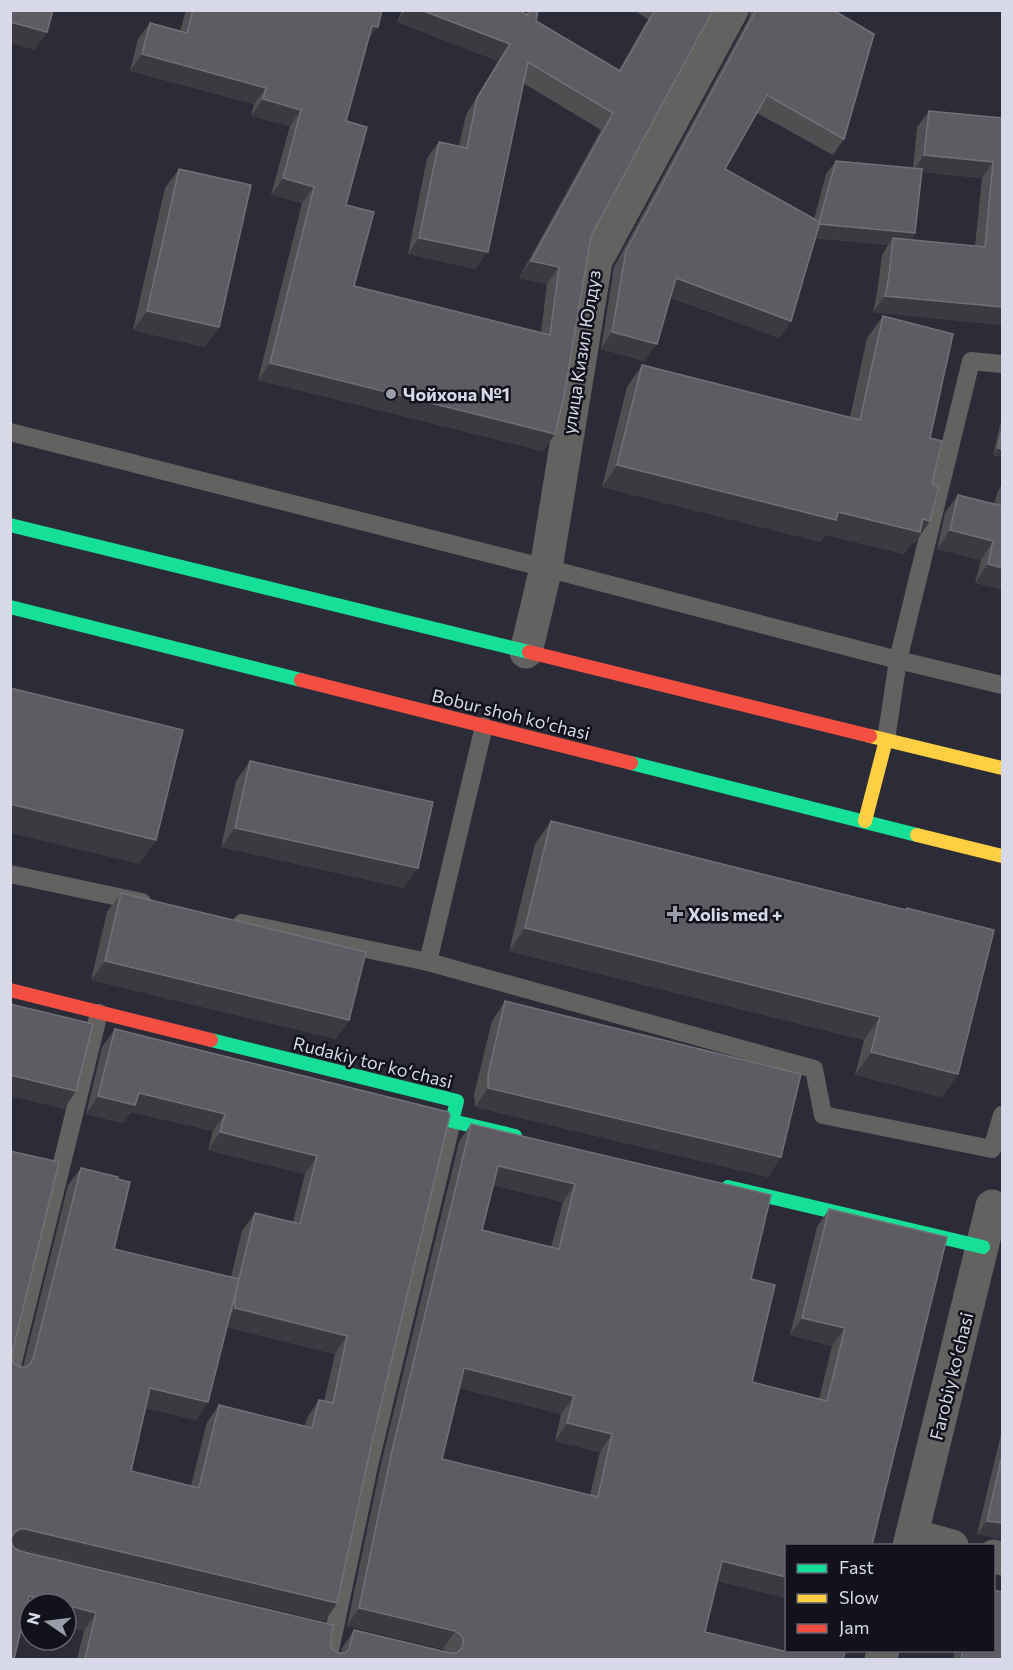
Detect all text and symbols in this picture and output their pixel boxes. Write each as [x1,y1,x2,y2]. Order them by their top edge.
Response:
street label: улица Кизил Юлдуз [557,268,605,436]
place label: Чойхона №1 [403,383,510,405]
marker: Чойхона №1 [384,387,398,401]
street label: Bobur shoh ko'chasi [430,684,592,744]
place label: Xolis med + [688,903,782,925]
marker: Xolis med + [666,905,684,923]
street label: Rudakiy tor koʻchasi [291,1032,455,1092]
street label: Farobiy koʻchasi [925,1310,977,1442]
legend [785,1544,995,1652]
text: Fast [839,1556,874,1578]
text: Slow [839,1586,879,1608]
north arrow [18,1592,78,1652]
text: N [22,1610,44,1626]
text: Jam [839,1616,869,1638]

